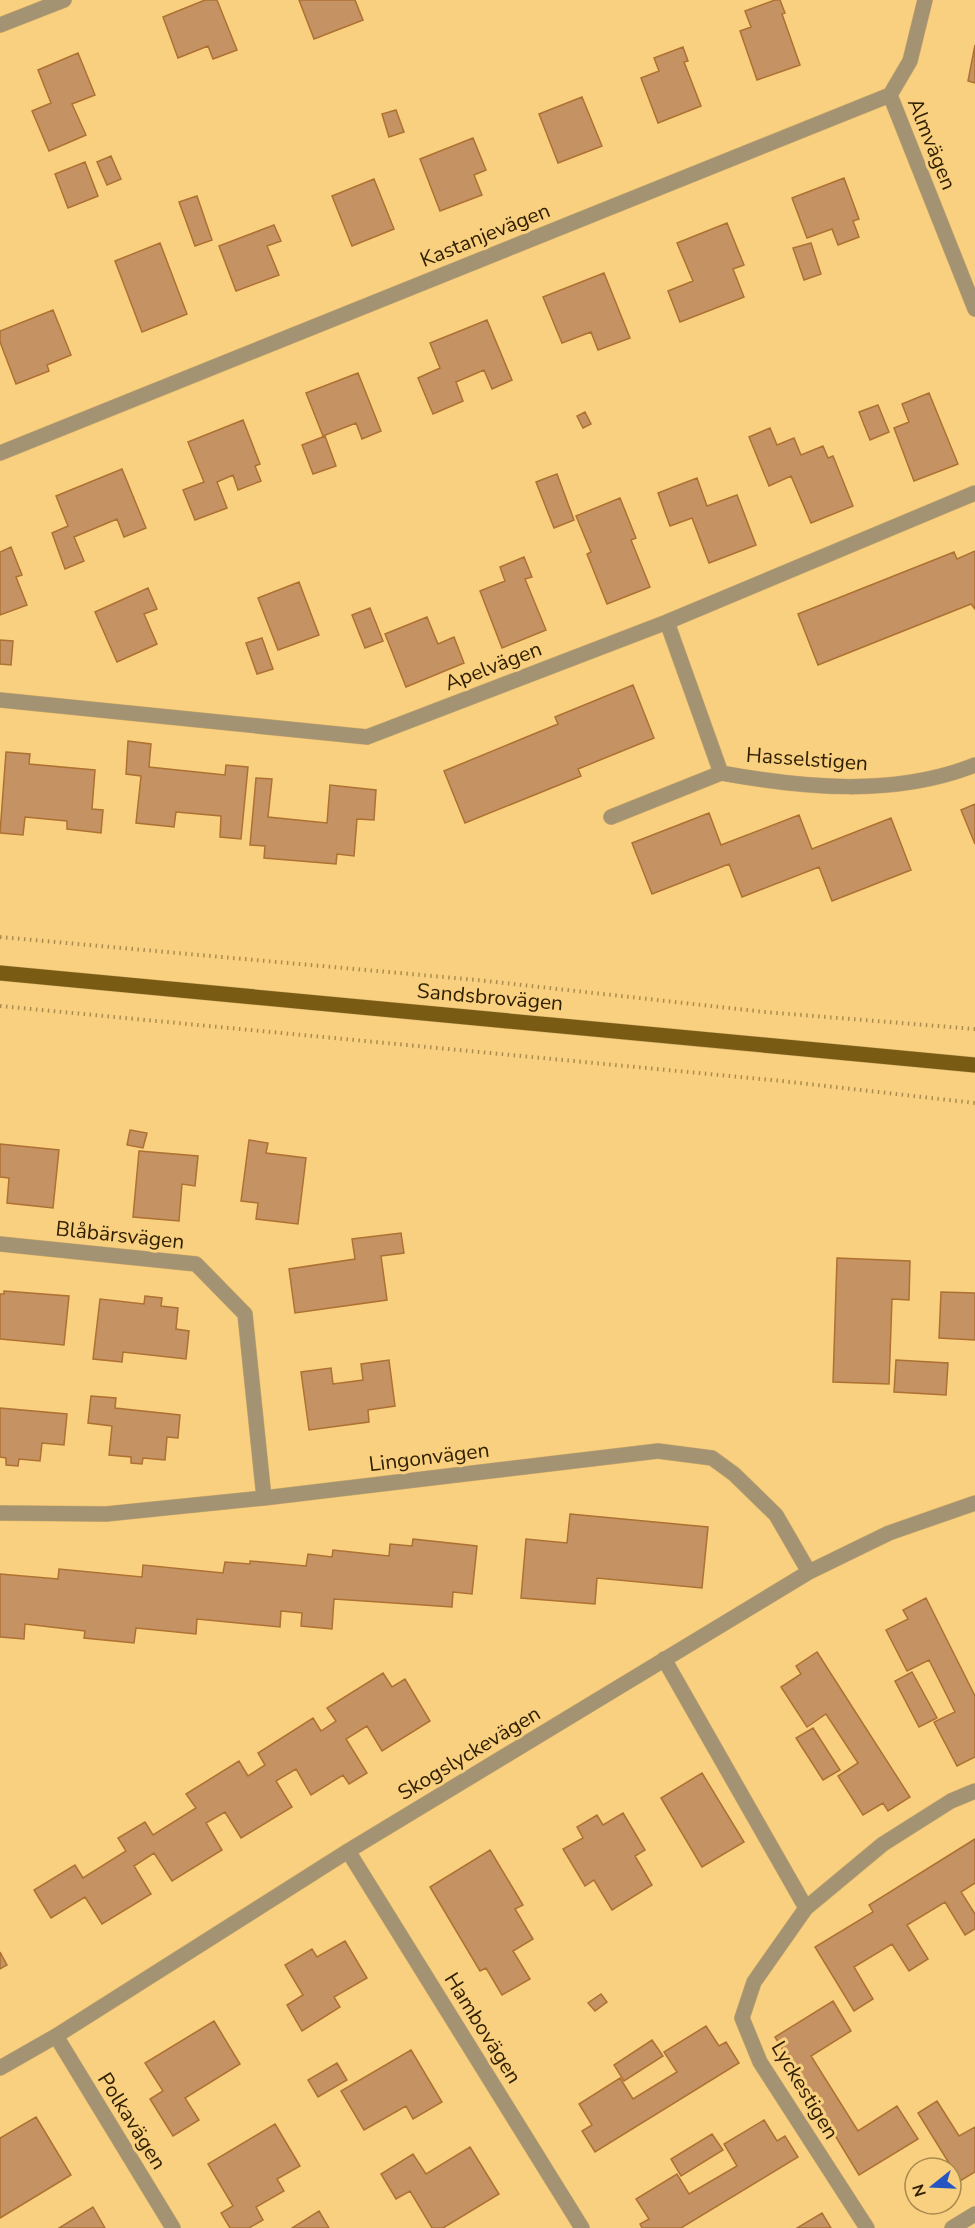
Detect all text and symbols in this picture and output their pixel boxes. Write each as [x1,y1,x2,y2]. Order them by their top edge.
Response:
street label: Almvägen [901,94,963,194]
street label: Kastanjevägen [416,196,554,274]
street label: Apelvägen [440,635,546,697]
street label: Hasselstigen [745,741,869,777]
street label: Sandsbrovägen [416,977,564,1017]
street label: Blåbärsvägen [54,1214,186,1256]
street label: Lingonvägen [367,1436,491,1478]
street label: Skogslyckevägen [392,1699,546,1807]
street label: Hambovägen [438,1967,528,2089]
street label: Lyckestigen [765,2036,845,2144]
street label: Polkavägen [91,2067,173,2175]
north arrow [903,2156,963,2216]
text: N [907,2181,932,2199]

